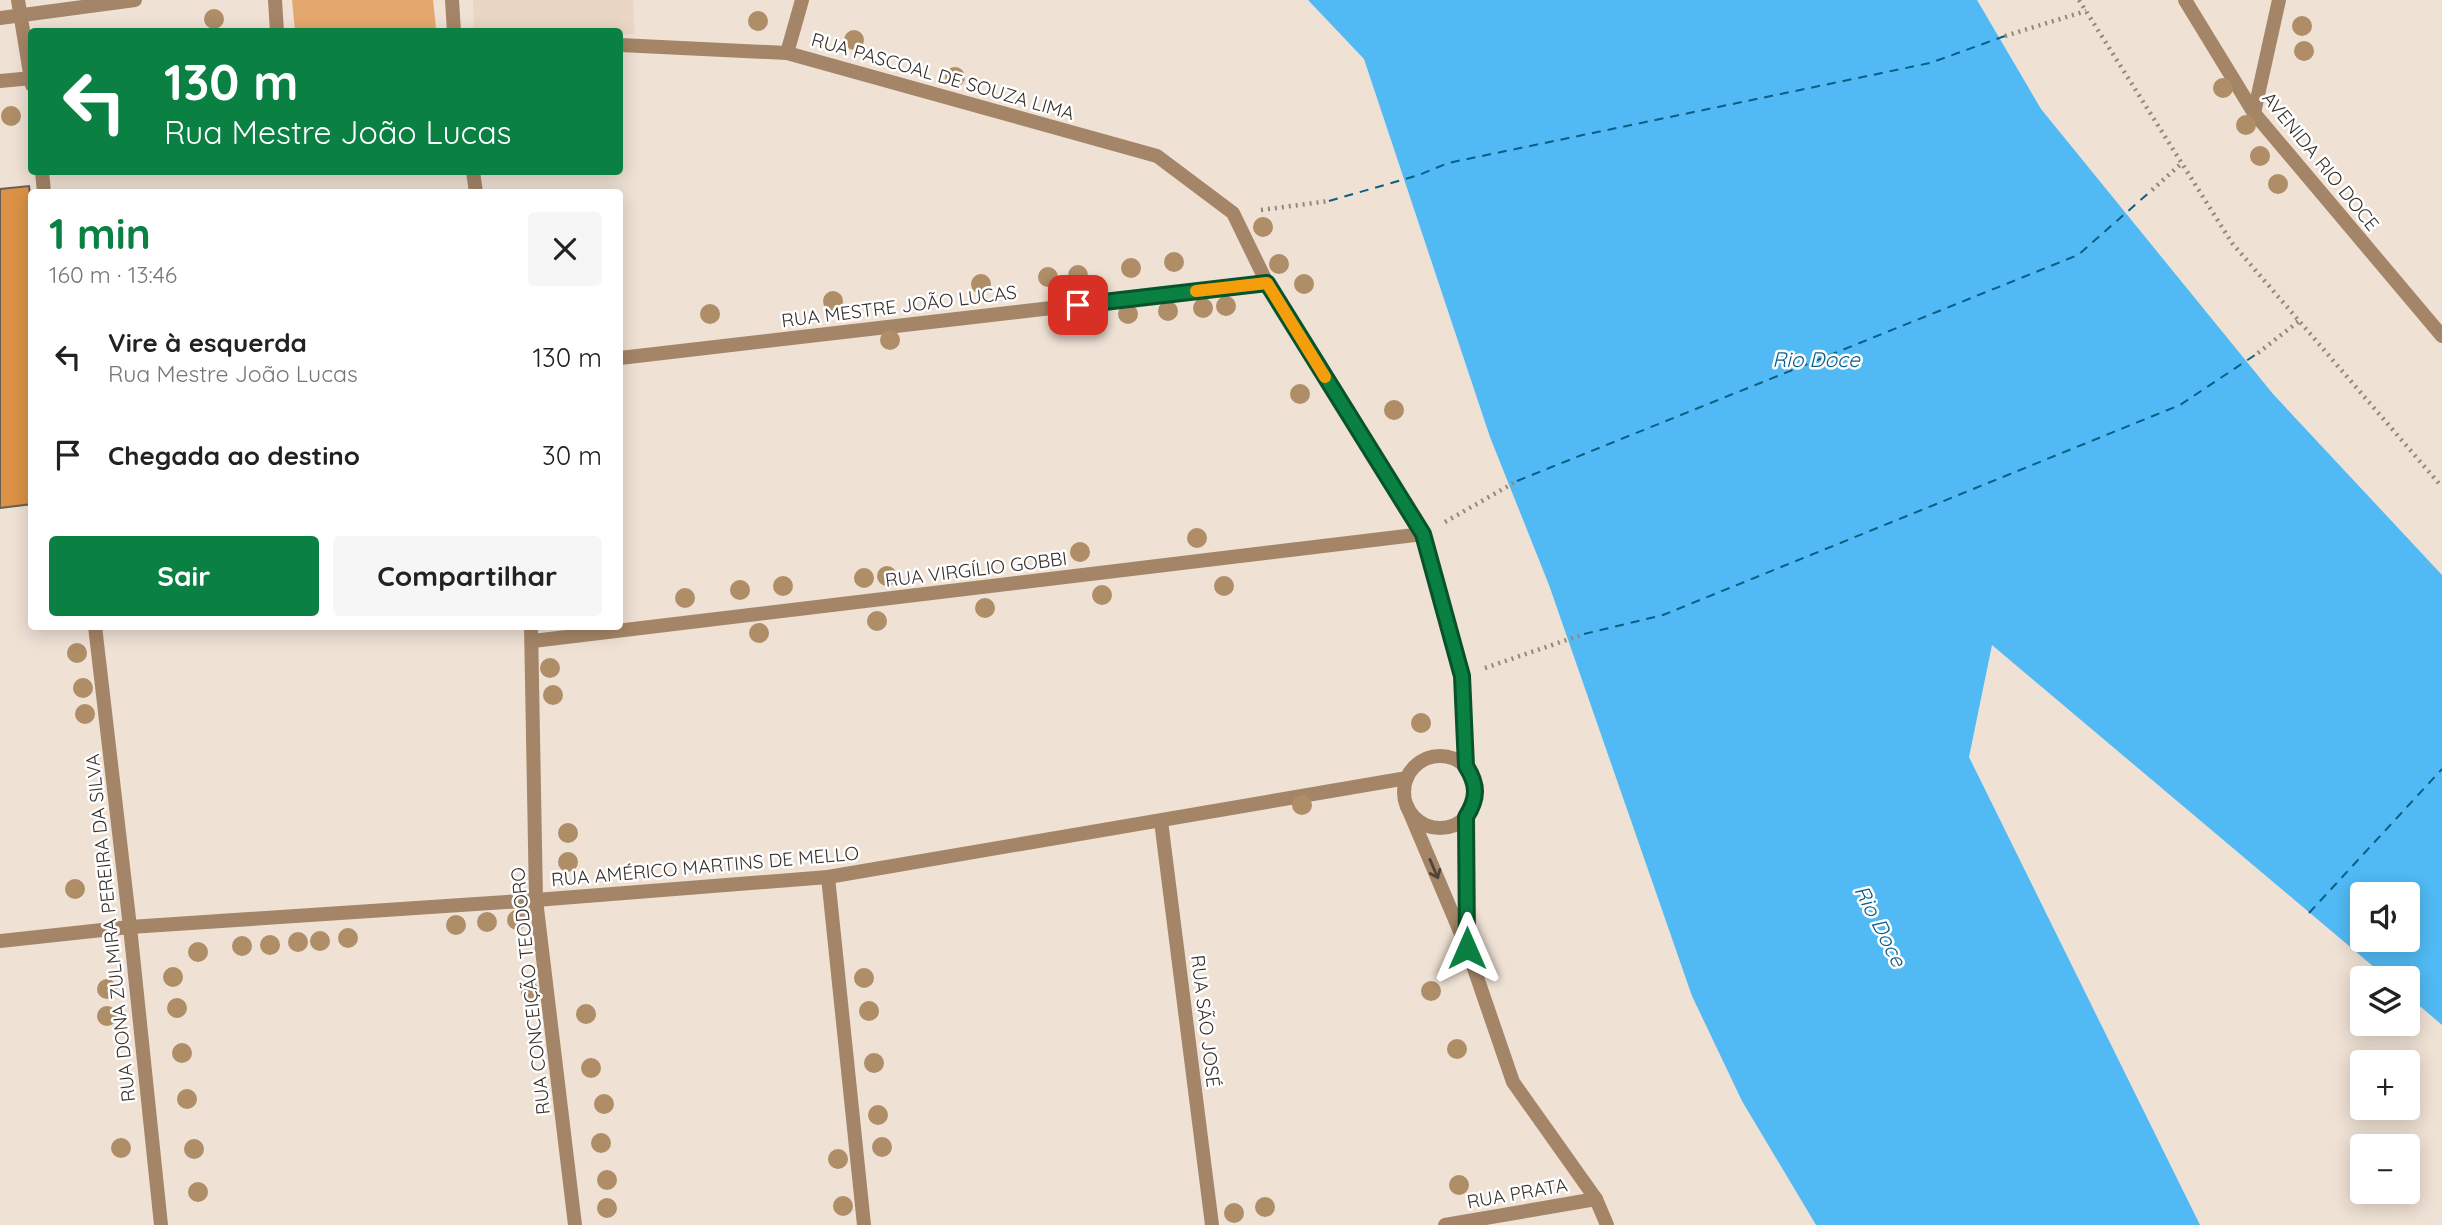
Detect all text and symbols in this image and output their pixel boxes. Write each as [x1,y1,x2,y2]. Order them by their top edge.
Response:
street label: RUA PASCOAL DE SOUZA LIMA [809,27,1077,125]
text: 130 m [164,51,298,112]
icon: left [49,56,140,147]
street label: AVENIDA RIO DOCE [2257,87,2385,235]
text: Rua Mestre João Lucas [164,112,512,152]
text: 1 min [49,207,151,260]
button: close [528,212,602,286]
text: 160 m · 13:46 [49,260,177,289]
pin [1048,275,1108,335]
street label: RUA MESTRE JOÃO LUCAS [780,280,1018,332]
icon: arrive [1059,286,1097,324]
text: Vire à esquerda [108,326,307,359]
icon: left [49,338,87,376]
text: 130 m [532,341,602,374]
water label: Rio Doce [1772,346,1861,372]
text: Rua Mestre João Lucas [108,359,358,388]
icon: arrive [49,436,87,474]
text: Chegada ao destino [108,439,360,472]
text: 30 m [542,439,602,472]
button: Sair [49,536,319,616]
button: Compartilhar [333,536,602,616]
street label: RUA VIRGÍLIO GOBBI [884,546,1068,592]
street label: RUA DONA ZULMIRA PEREIRA DA SILVA [80,753,140,1103]
street label: RUA AMÉRICO MARTINS DE MELLO [550,841,860,891]
one-way arrow [1428,858,1441,879]
street label: RUA CONCEIÇÃO TEODORO [505,866,555,1116]
water label: Rio Doce [1849,881,1913,972]
map controls [2350,882,2420,1204]
button: sound [2350,882,2420,952]
position arrow [1430,911,1504,985]
street label: RUA SÃO JOSÉ [1186,953,1226,1089]
button: layers [2350,966,2420,1036]
button: + [2350,1050,2420,1120]
button: − [2350,1134,2420,1204]
street label: RUA PRATA [1465,1172,1569,1214]

